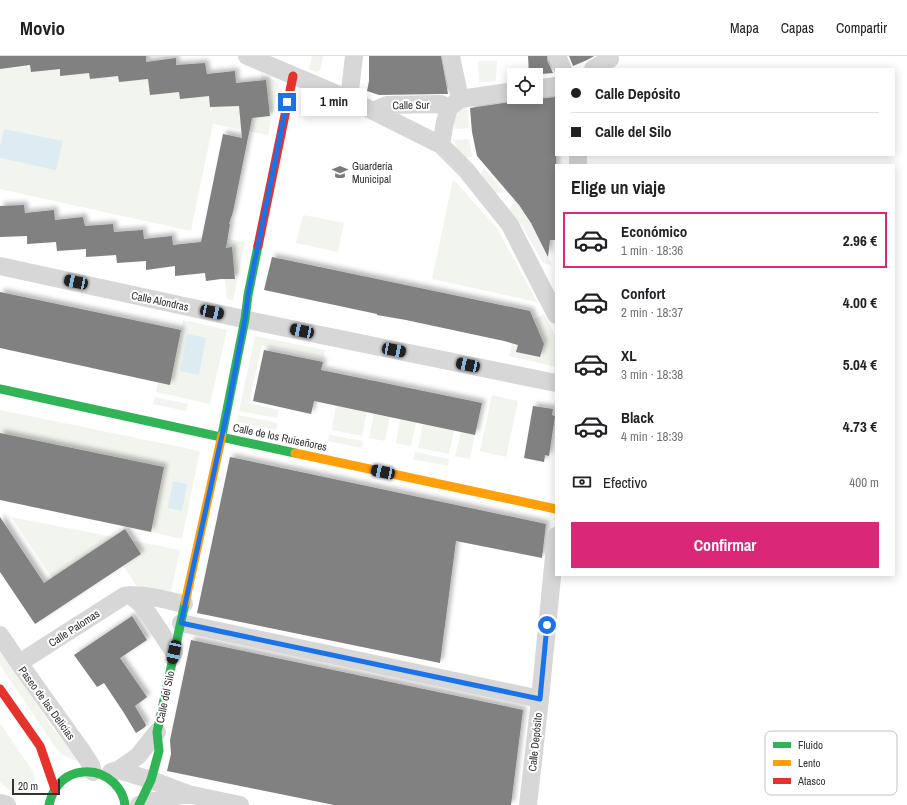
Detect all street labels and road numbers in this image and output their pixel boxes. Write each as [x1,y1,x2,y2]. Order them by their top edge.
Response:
street label: Calle Sur [392,98,430,112]
street label: Calle Alondras [130,288,190,314]
street label: Calle de los Ruiseñores [232,420,329,454]
street label: Calle Palomas [46,606,103,650]
street label: Paseo de las Delicias [16,664,79,743]
street label: Calle del Silo [153,670,177,724]
street label: Calle Depósito [525,712,545,772]

